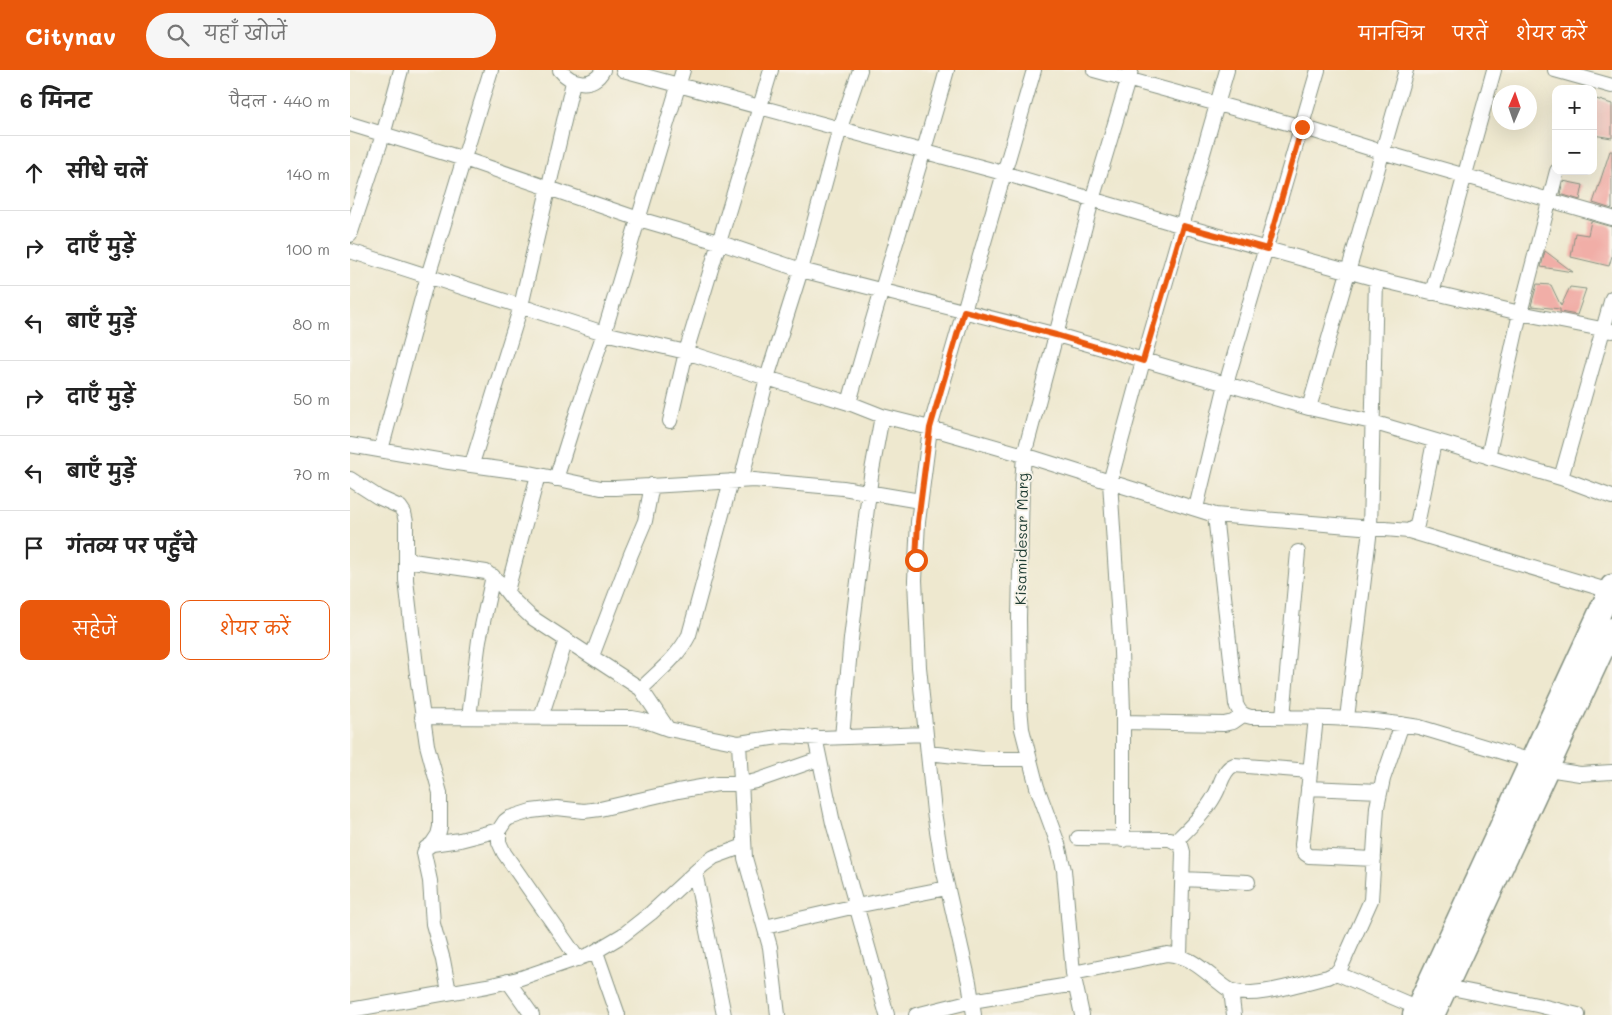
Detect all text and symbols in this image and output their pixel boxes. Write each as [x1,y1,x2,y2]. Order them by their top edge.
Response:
search box [146,13,496,58]
text: Citynav [25,20,116,51]
text: यहाँ खोजें [204,20,287,45]
icon: search [164,21,192,49]
text: मानचित्र [1358,21,1424,45]
text: परतें [1452,21,1488,45]
text: शेयर करें [1516,21,1587,45]
north arrow [1492,85,1537,130]
map controls [1552,85,1597,175]
button: + [1552,85,1597,130]
text: 6 मिनट [20,86,91,113]
text: पैदल · 440 m [229,90,330,111]
route end [1291,116,1314,139]
button: − [1552,130,1597,175]
text: सीधे चलें [67,158,147,183]
icon: ahead [20,159,48,187]
text: 140 m [286,163,330,184]
text: दाएँ मुड़ें [67,233,135,258]
icon: right [20,234,48,262]
text: 100 m [285,238,330,259]
text: बाएँ मुड़ें [67,308,136,333]
icon: left [20,309,48,337]
text: 80 m [293,313,330,334]
text: दाएँ मुड़ें [67,383,135,408]
icon: right [20,384,48,412]
text: 50 m [293,388,330,409]
text: बाएँ मुड़ें [67,458,136,483]
icon: left [20,459,48,487]
text: 70 m [293,463,330,484]
street label: Kisamidesar Marg [1010,472,1032,605]
text: गंतव्य पर पहुँचे [67,533,196,558]
icon: arrive [20,534,48,562]
route start [905,549,928,572]
button: सहेजें [20,600,170,660]
button: शेयर करें [180,600,330,660]

